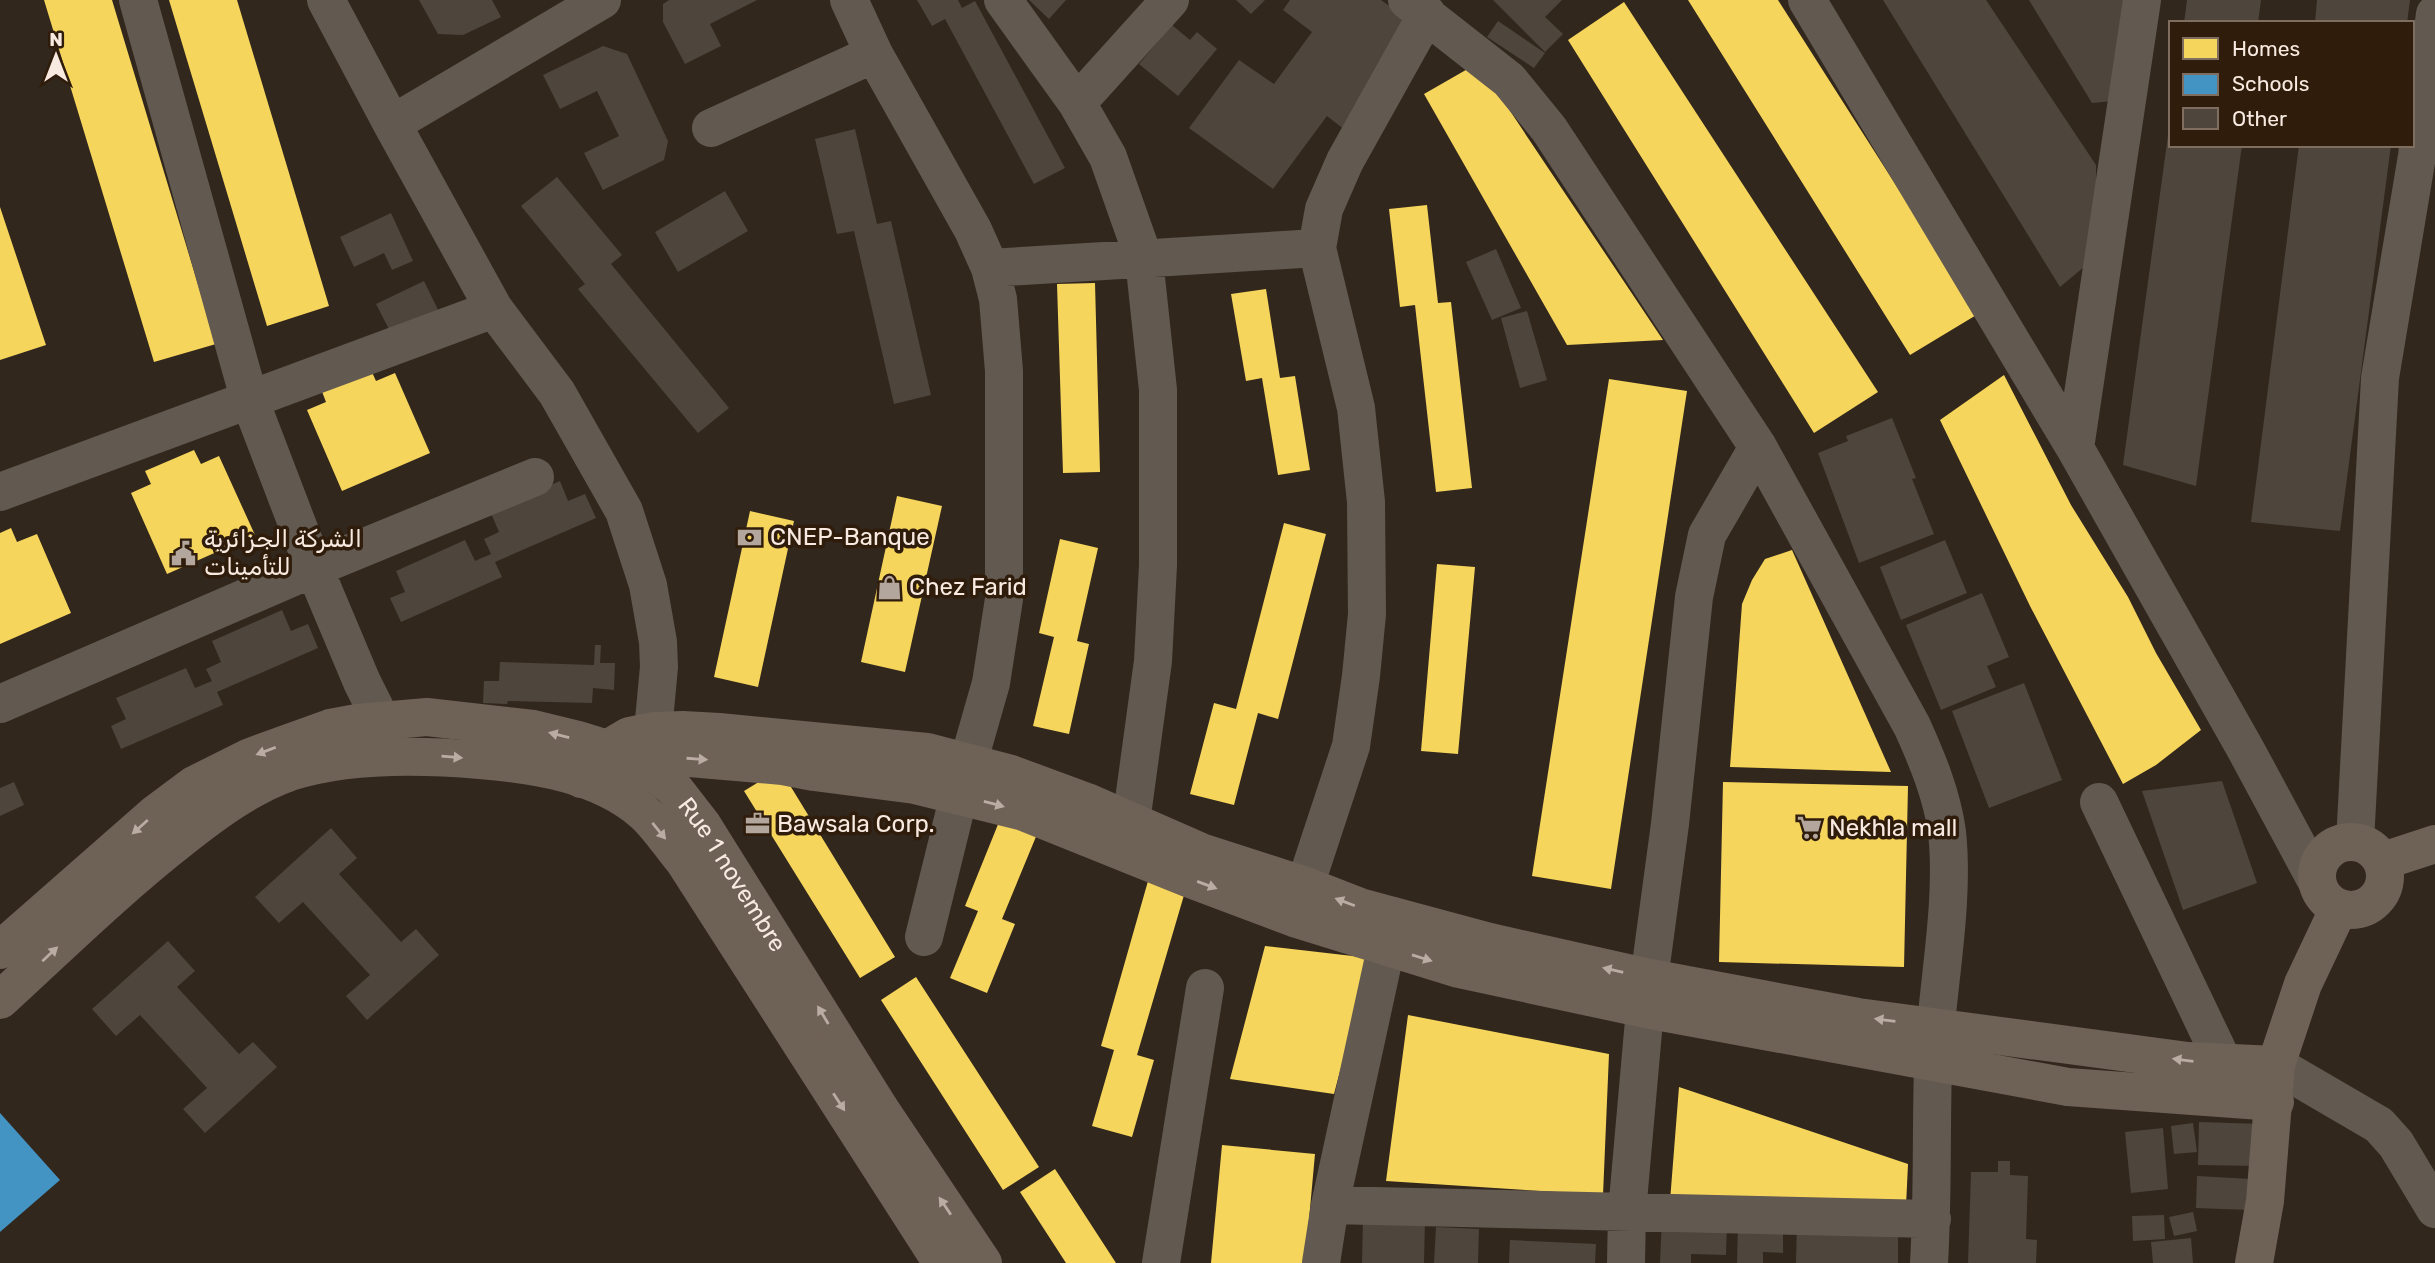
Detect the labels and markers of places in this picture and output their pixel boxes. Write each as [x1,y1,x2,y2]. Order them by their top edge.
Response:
bank icon: CNEP-Banque [736,523,764,551]
place label: CNEP-Banque [770,523,930,551]
place label: الشركة الجزائرية للتأمينات [204,525,362,581]
public building icon: الشركة الجزائرية للتأمينات [170,539,198,567]
shop icon: Chez Farid [875,573,903,601]
place label: Chez Farid [909,573,1027,601]
office icon: Bawsala Corp. [743,810,771,838]
place label: Bawsala Corp. [777,810,935,838]
supermarket icon: Nekhla mall [1795,814,1823,842]
place label: Nekhla mall [1829,814,1957,842]

